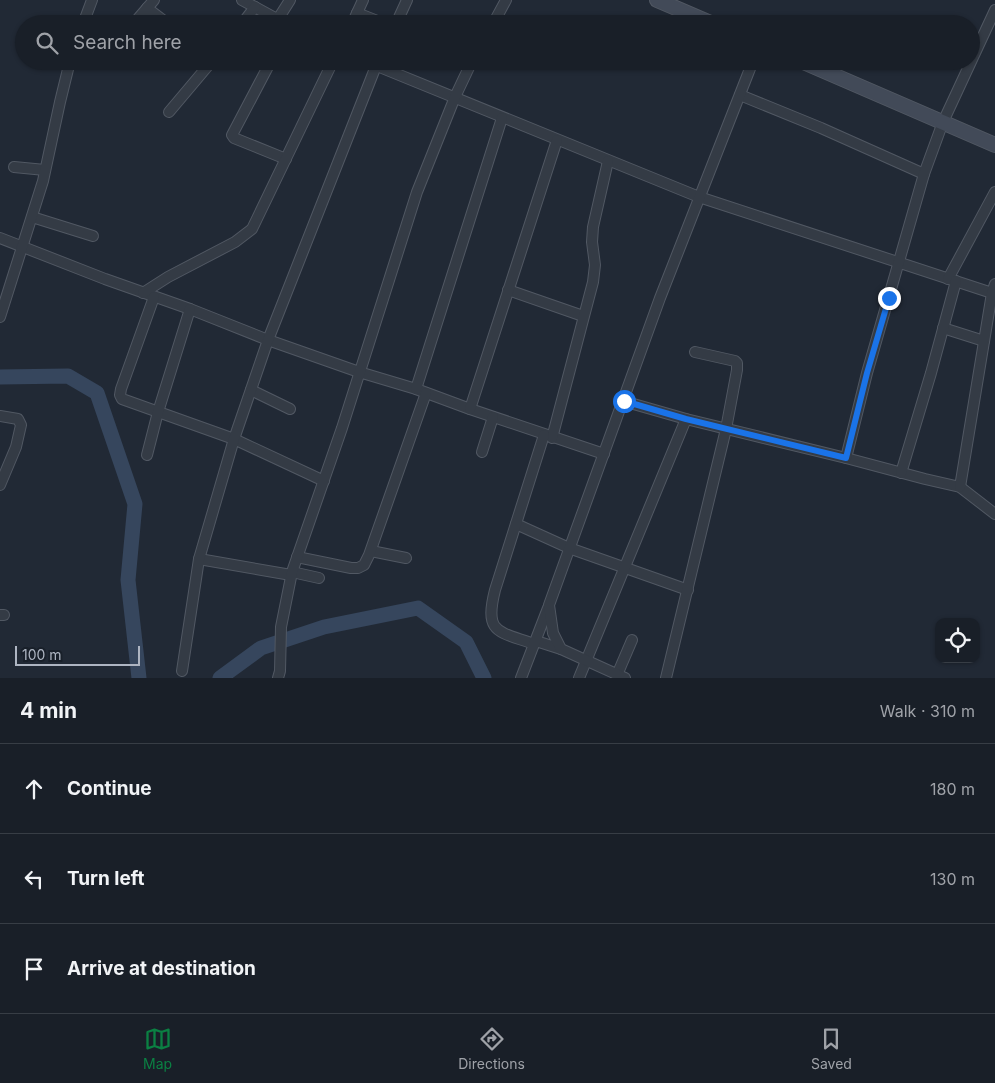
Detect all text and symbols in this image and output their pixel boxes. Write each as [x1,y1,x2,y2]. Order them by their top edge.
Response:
search box [15,15,980,70]
icon: search [33,29,61,57]
text: Search here [73,31,182,54]
route end [878,287,901,310]
route start [613,390,636,413]
map controls [935,618,980,663]
button: locate [935,618,980,663]
scale bar [15,643,140,666]
text: 100 m [22,646,62,663]
text: 4 min [20,698,77,723]
text: Walk · 310 m [880,701,975,721]
icon: ahead [20,775,48,803]
text: Continue [67,777,152,800]
text: 180 m [930,779,975,799]
icon: left [20,865,48,893]
text: Turn left [67,867,145,890]
text: 130 m [930,869,975,889]
icon: arrive [20,955,48,983]
text: Arrive at destination [67,957,256,980]
tab: Map [143,1025,172,1072]
tab: Directions [458,1025,525,1072]
tab: Saved [811,1025,852,1072]

